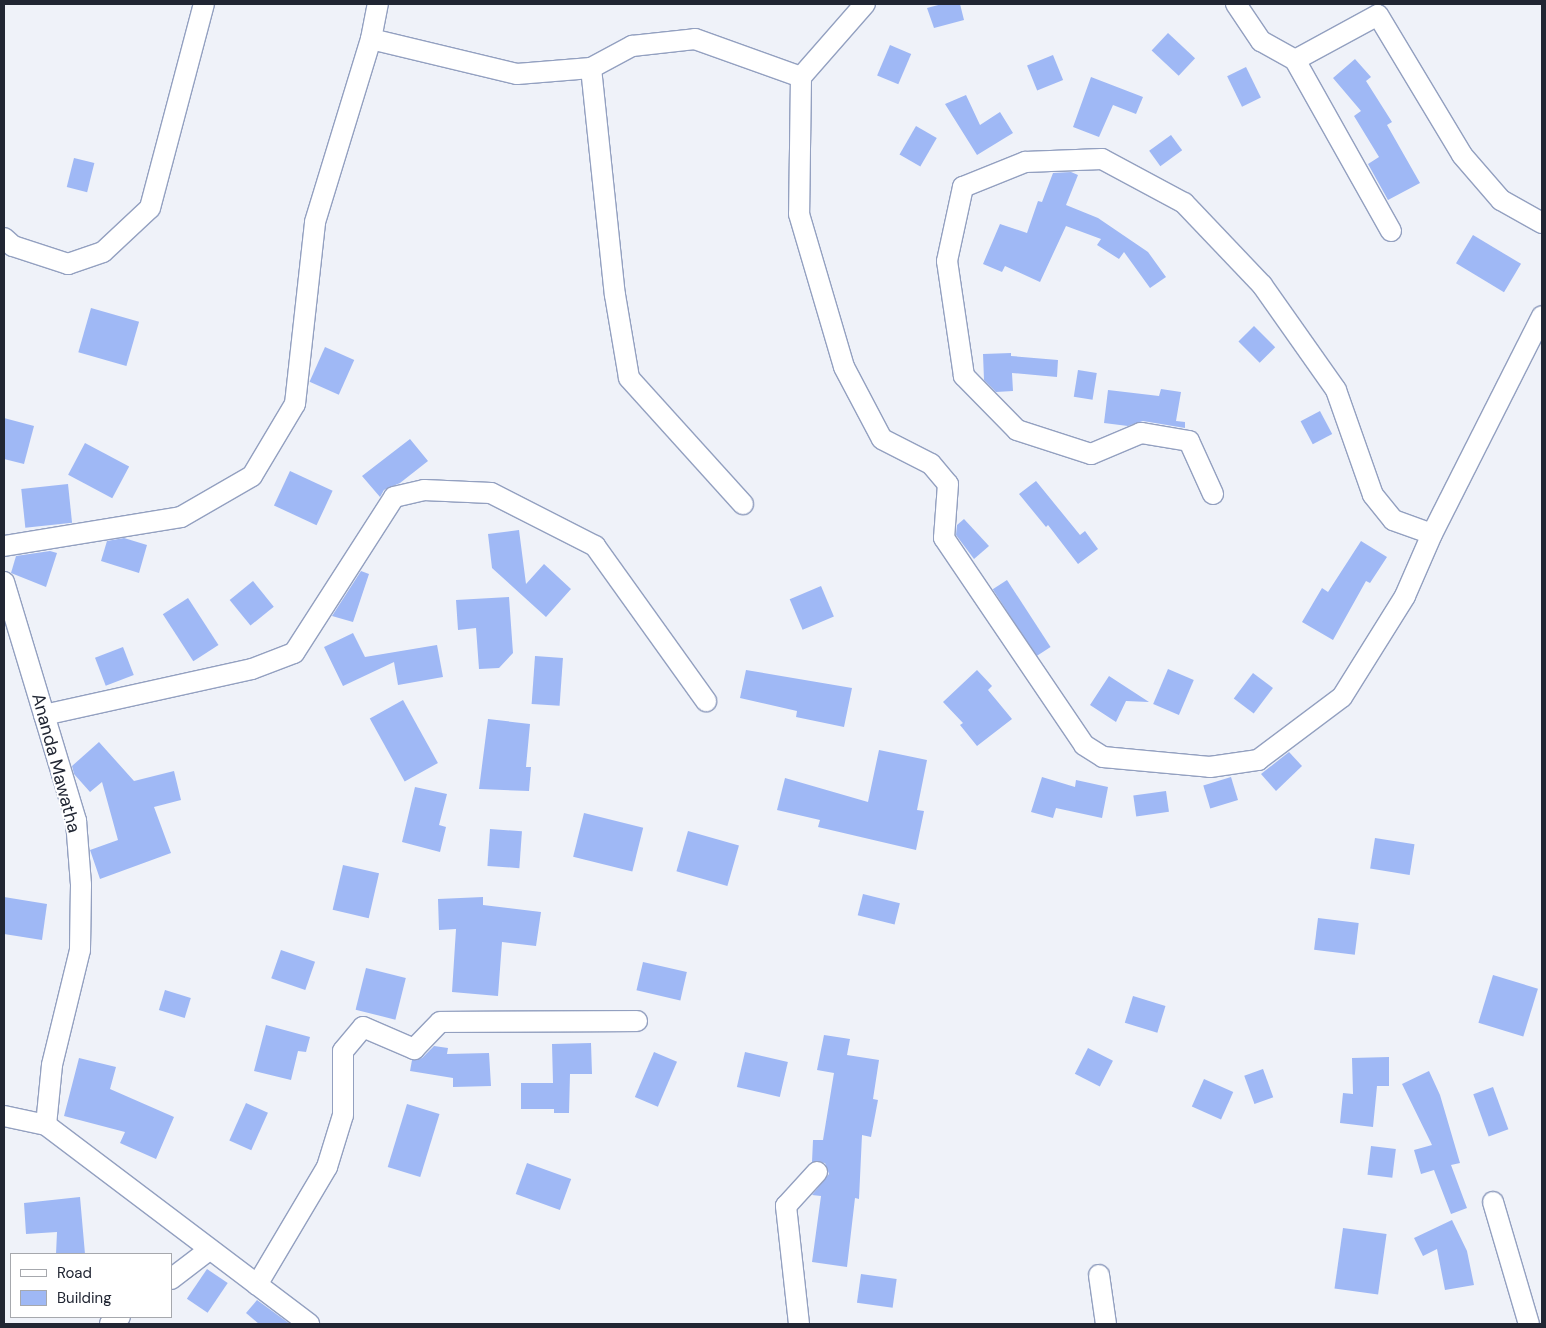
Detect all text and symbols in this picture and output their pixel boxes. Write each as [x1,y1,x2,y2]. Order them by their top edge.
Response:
street label: Ananda Mawatha [27,691,85,835]
legend [10,1253,172,1318]
text: Road [57,1263,92,1283]
text: Building [57,1288,112,1308]

